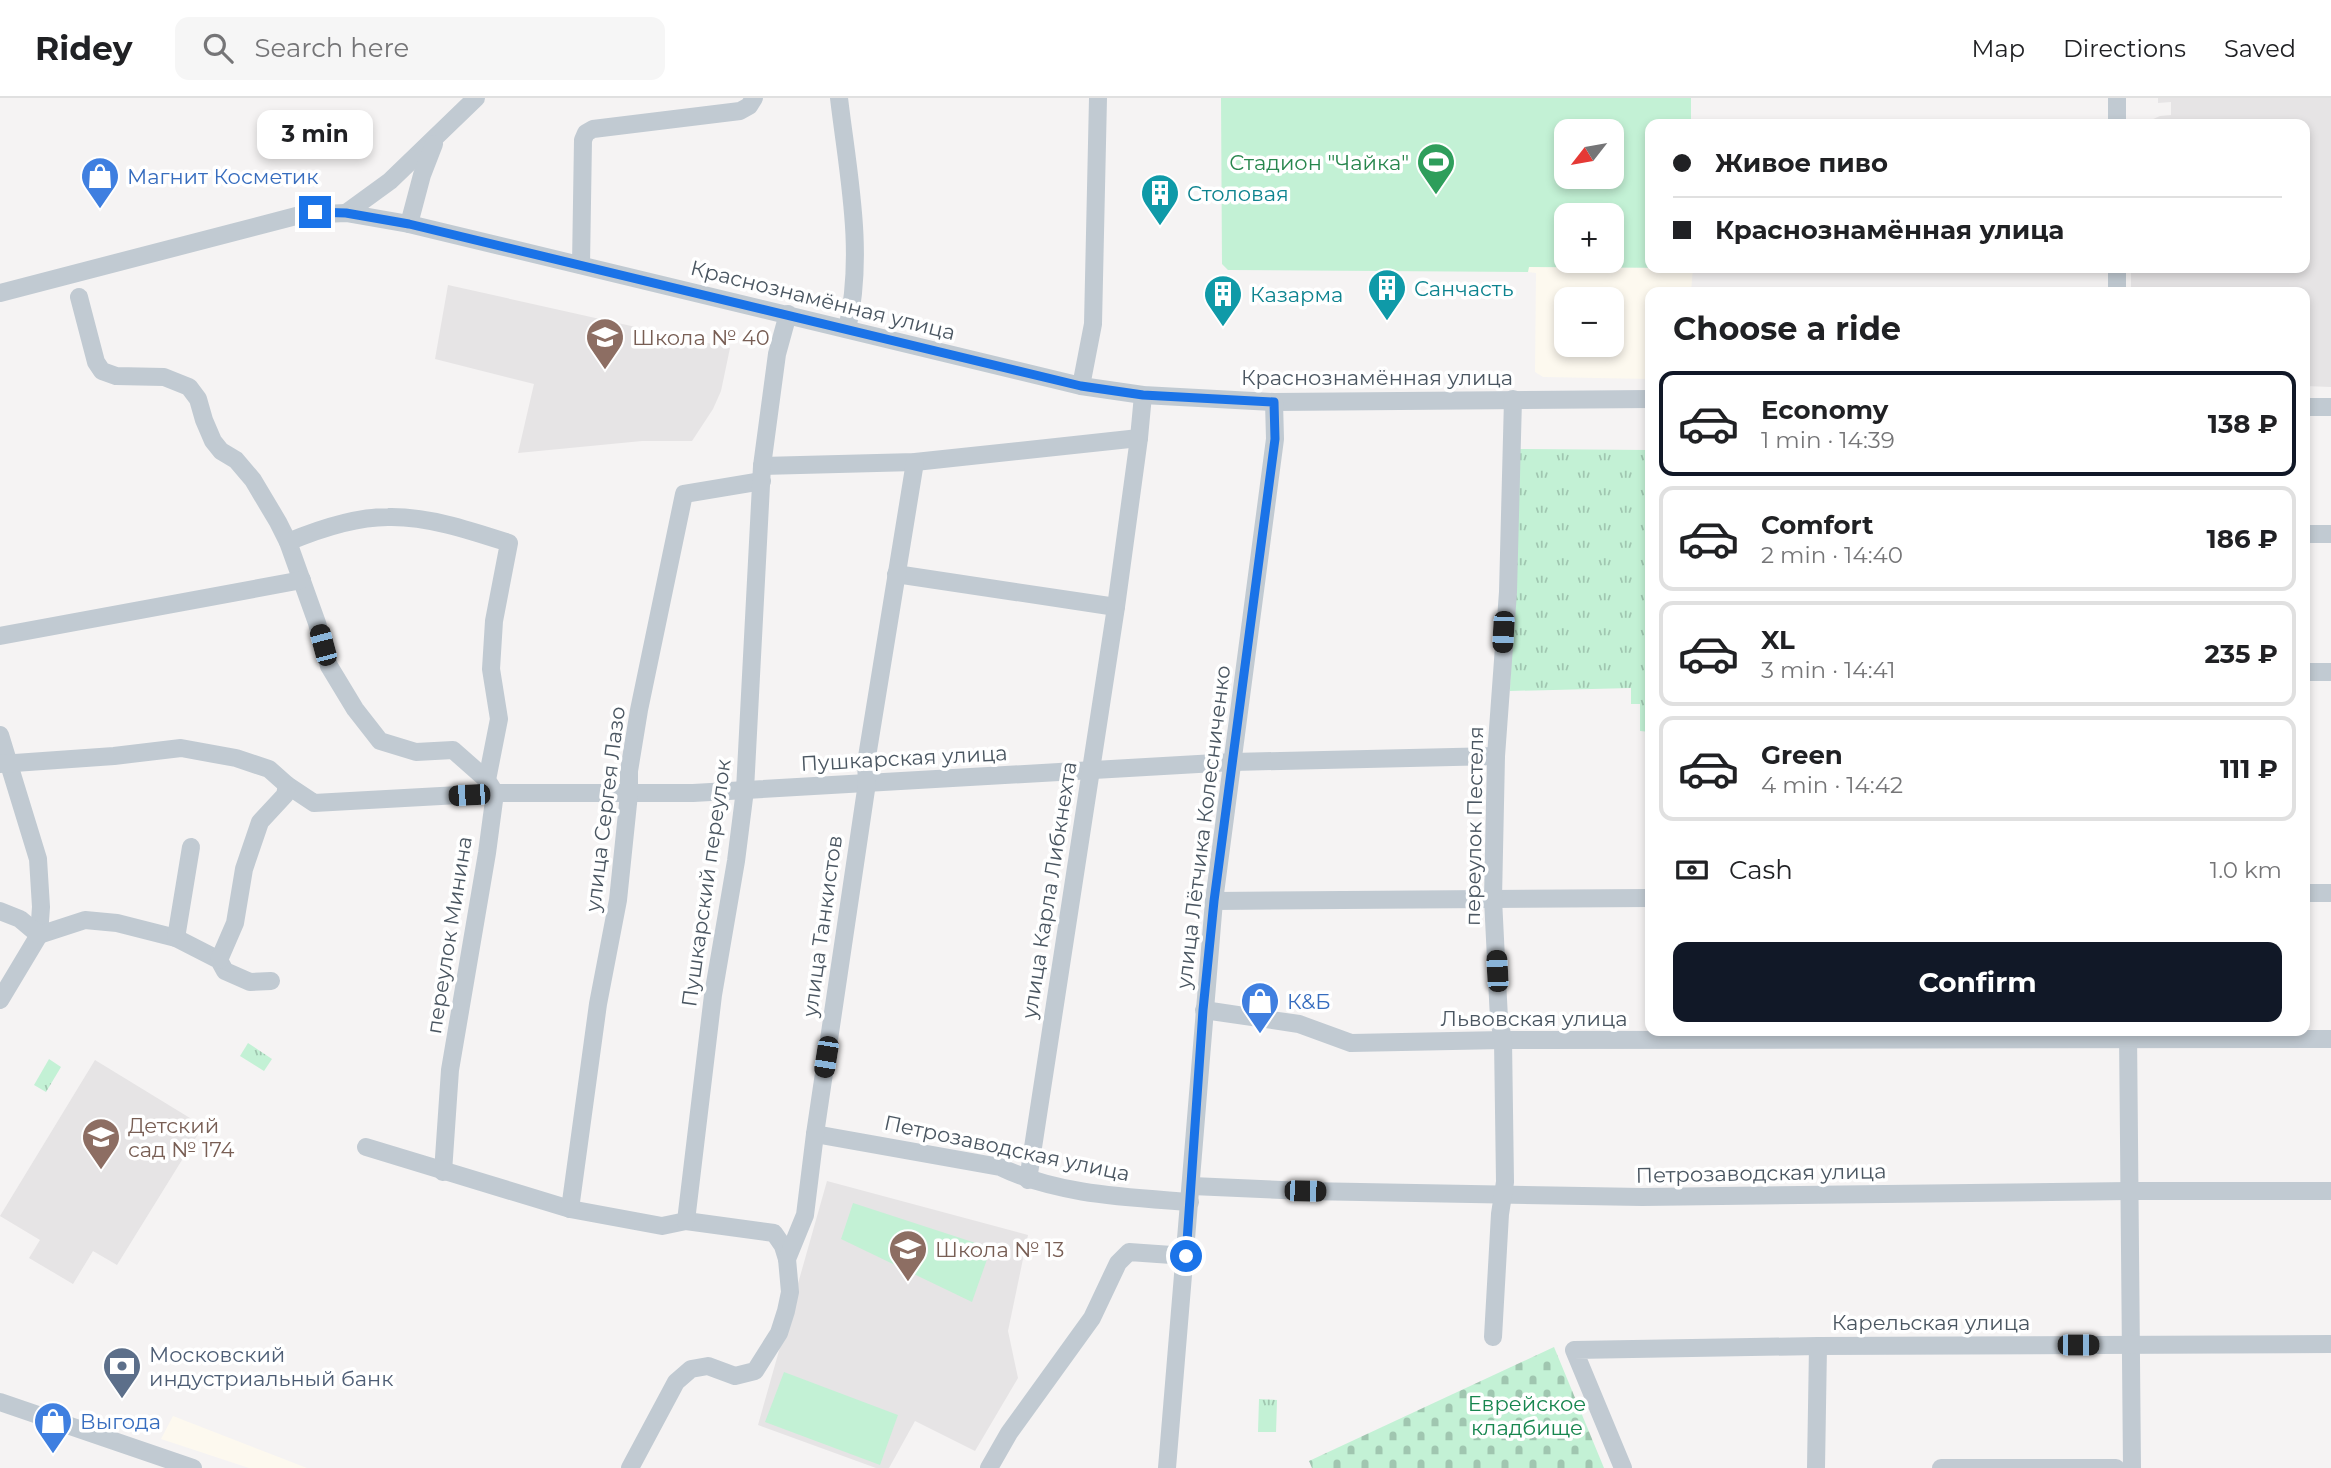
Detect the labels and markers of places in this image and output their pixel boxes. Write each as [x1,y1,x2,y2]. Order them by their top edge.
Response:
sports icon: Стадион "Чайка" [1415,141,1457,196]
place label: Стадион "Чайка" [1229,150,1409,175]
shop icon: Магнит Косметик [79,155,121,210]
place label: Магнит Косметик [127,164,318,189]
building icon: Столовая [1139,172,1181,227]
place label: Столовая [1187,181,1289,206]
building icon: Санчасть [1366,267,1408,322]
building icon: Казарма [1202,273,1244,328]
place label: Санчасть [1414,276,1514,301]
place label: Казарма [1250,282,1343,307]
school or university icon: Школа № 40 [584,316,626,371]
place label: Школа № 40 [632,325,770,350]
shop icon: К&Б [1239,980,1281,1035]
place label: К&Б [1287,989,1331,1014]
place label: Детский сад № 174 [128,1113,235,1162]
school or university icon: Детский сад № 174 [80,1116,122,1171]
school or university icon: Школа № 13 [887,1228,929,1283]
place label: Школа № 13 [935,1237,1064,1262]
place label: Московский индустриальный банк [149,1342,393,1391]
bank icon: Московский индустриальный банк [101,1345,143,1400]
shop icon: Выгода [32,1400,74,1455]
place label: Выгода [80,1409,161,1434]

